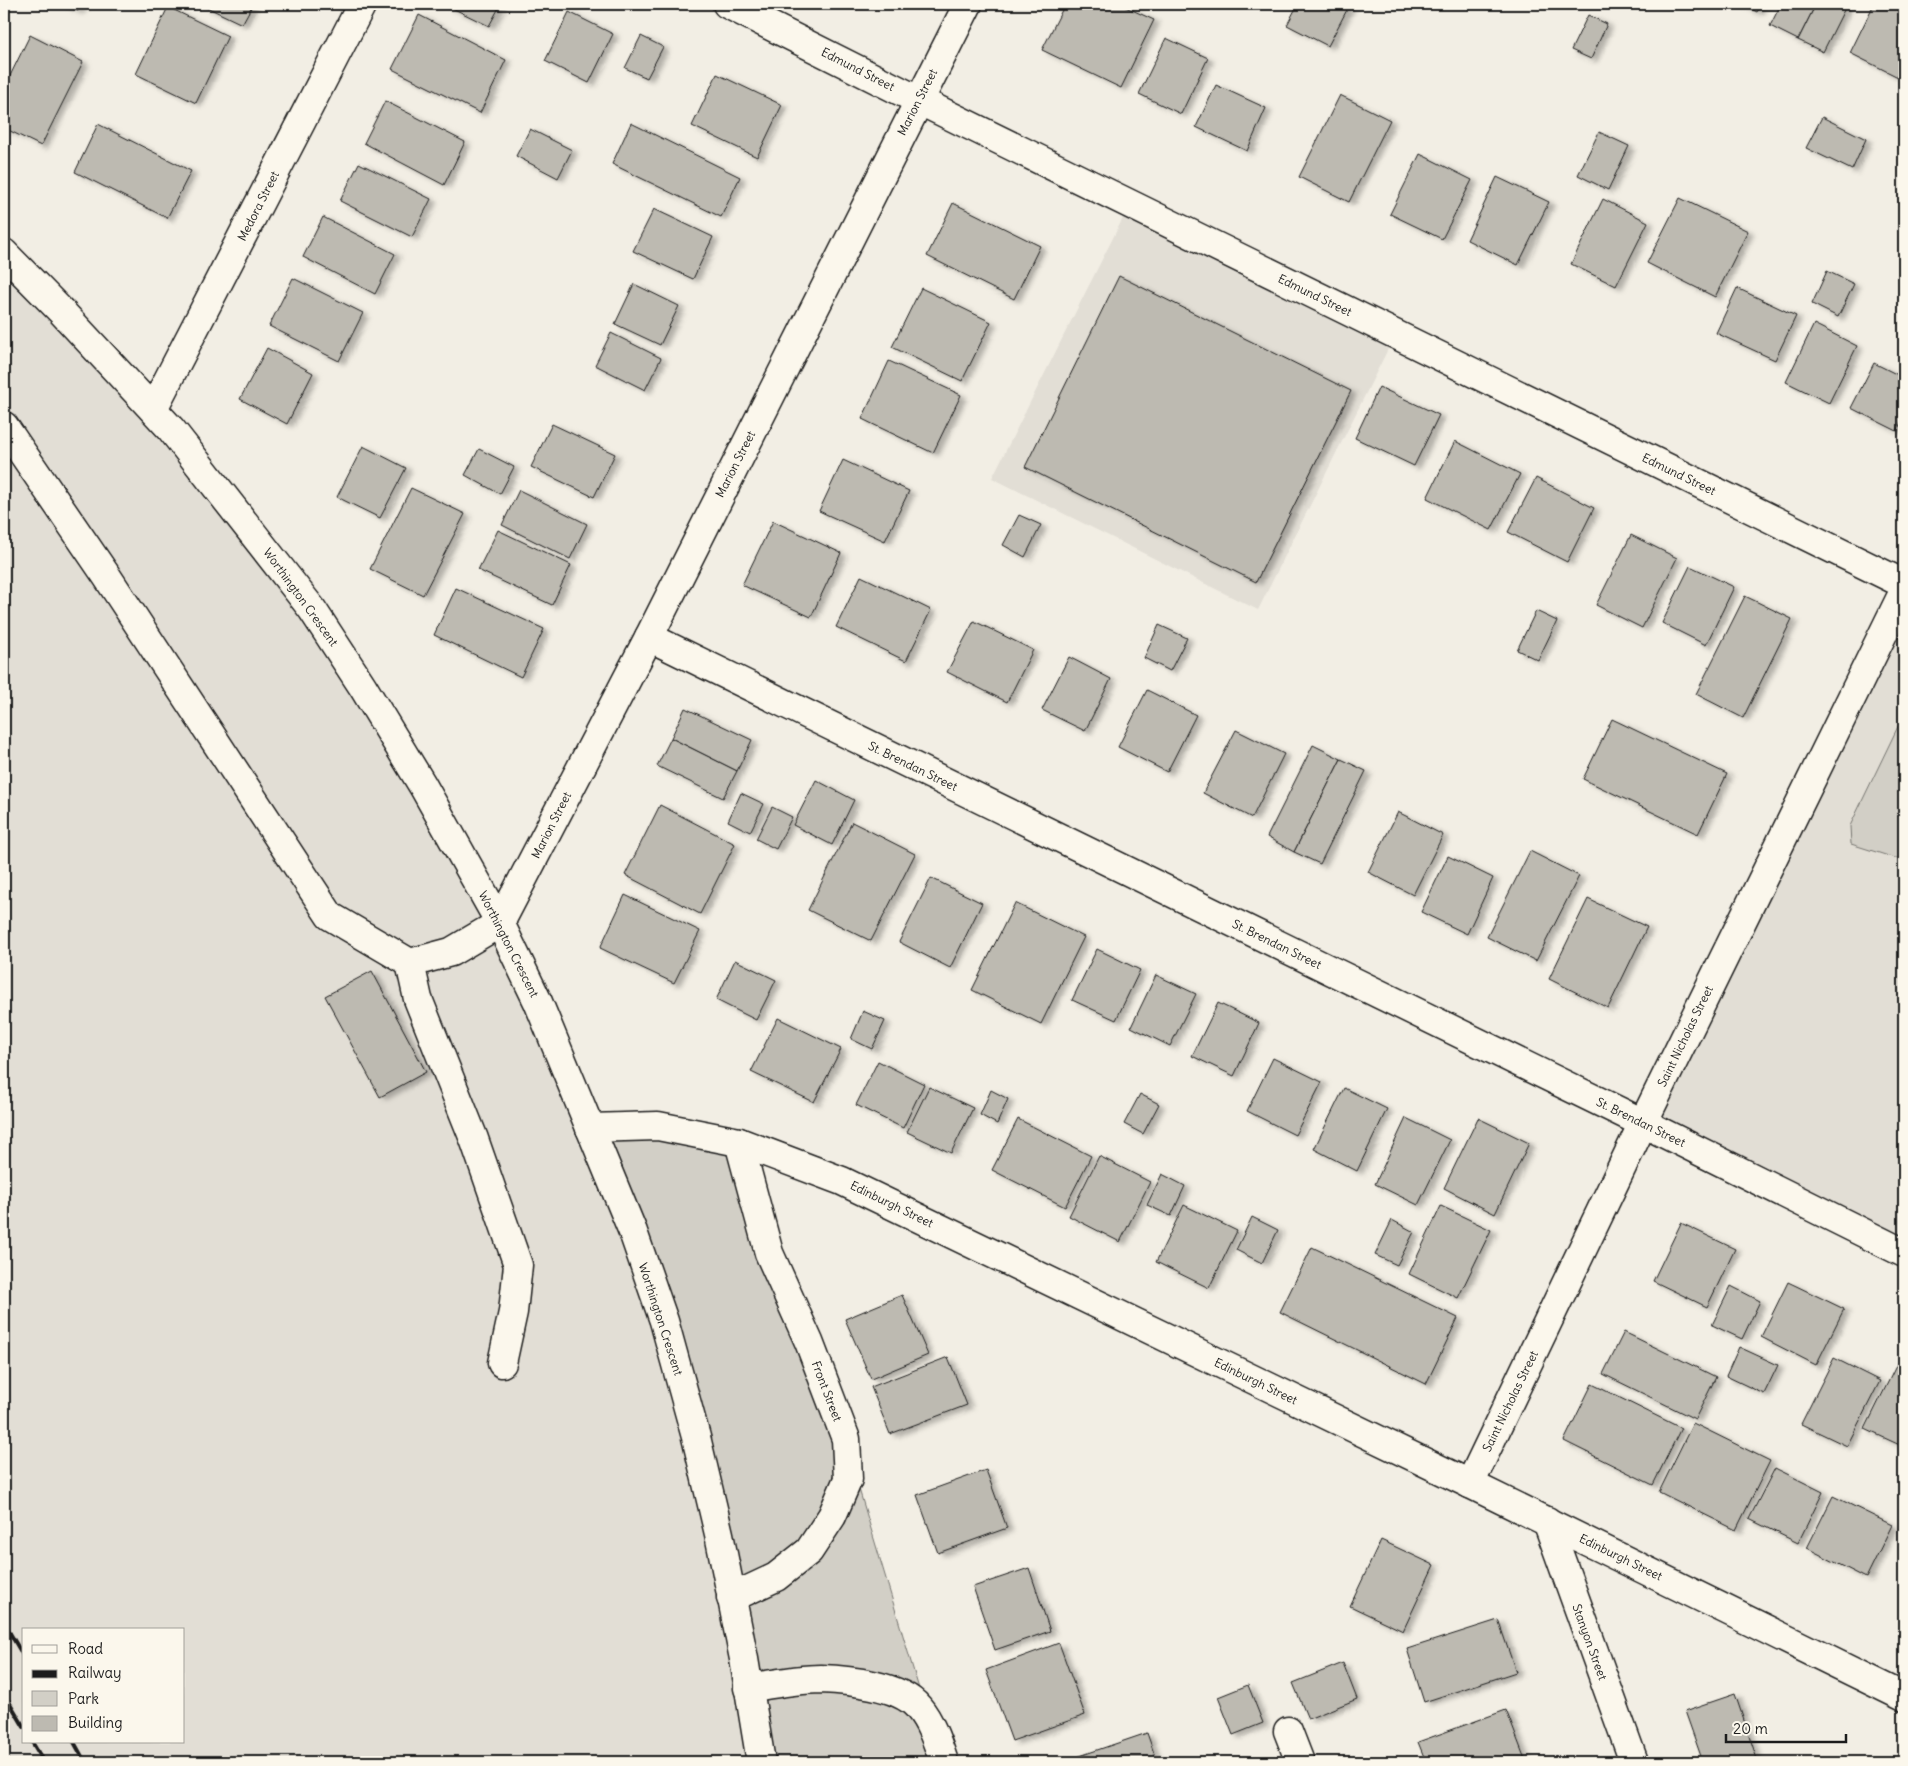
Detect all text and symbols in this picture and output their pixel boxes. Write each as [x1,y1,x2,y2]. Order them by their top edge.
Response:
street label: Edmund Street [819,44,897,94]
street label: Marion Street [894,66,940,138]
street label: Medora Street [234,169,282,243]
street label: Edmund Street [1276,271,1354,319]
street label: Marion Street [712,428,758,500]
street label: Edmund Street [1640,450,1718,498]
street label: Worthington Crescent [260,545,342,649]
street label: St. Brendan Street [866,738,960,794]
street label: Marion Street [528,789,574,861]
street label: Worthington Crescent [476,888,542,1000]
street label: St. Brendan Street [1230,916,1324,972]
street label: Saint Nicholas Street [1654,983,1716,1089]
street label: St. Brendan Street [1594,1094,1688,1150]
street label: Edinburgh Street [848,1177,936,1231]
street label: Worthington Crescent [636,1261,686,1377]
street label: Saint Nicholas Street [1479,1348,1541,1454]
street label: Edinburgh Street [1212,1354,1300,1408]
street label: Front Street [809,1359,845,1423]
street label: Edinburgh Street [1577,1530,1665,1584]
street label: Stanyon Street [1569,1602,1611,1682]
legend [22,1628,185,1744]
text: Road [68,1639,103,1658]
text: Railway [68,1663,122,1682]
text: Park [68,1689,99,1708]
scale bar [1726,1711,1846,1743]
text: Building [68,1713,123,1732]
text: 20 m [1733,1719,1768,1738]

